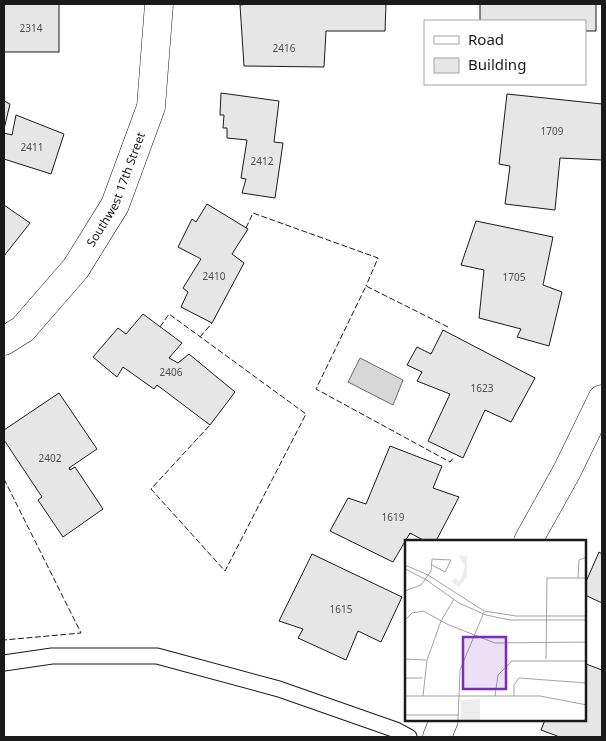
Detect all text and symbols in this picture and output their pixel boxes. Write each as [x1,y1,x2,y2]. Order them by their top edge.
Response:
legend [424,20,586,85]
house number: 2314 [20,21,43,35]
text: Road [468,29,504,49]
house number: 2416 [273,41,296,55]
text: Building [468,54,526,74]
house number: 1709 [541,124,564,138]
street label: Southwest 17th Street [82,129,149,250]
house number: 2411 [21,140,43,154]
house number: 2412 [251,154,274,168]
house number: 2410 [203,269,226,283]
house number: 1705 [503,270,526,284]
house number: 2406 [160,365,183,379]
house number: 1623 [471,381,494,395]
house number: 2402 [39,451,62,465]
house number: 1619 [382,510,405,524]
inset map [405,540,586,721]
house number: 1615 [330,602,353,616]

